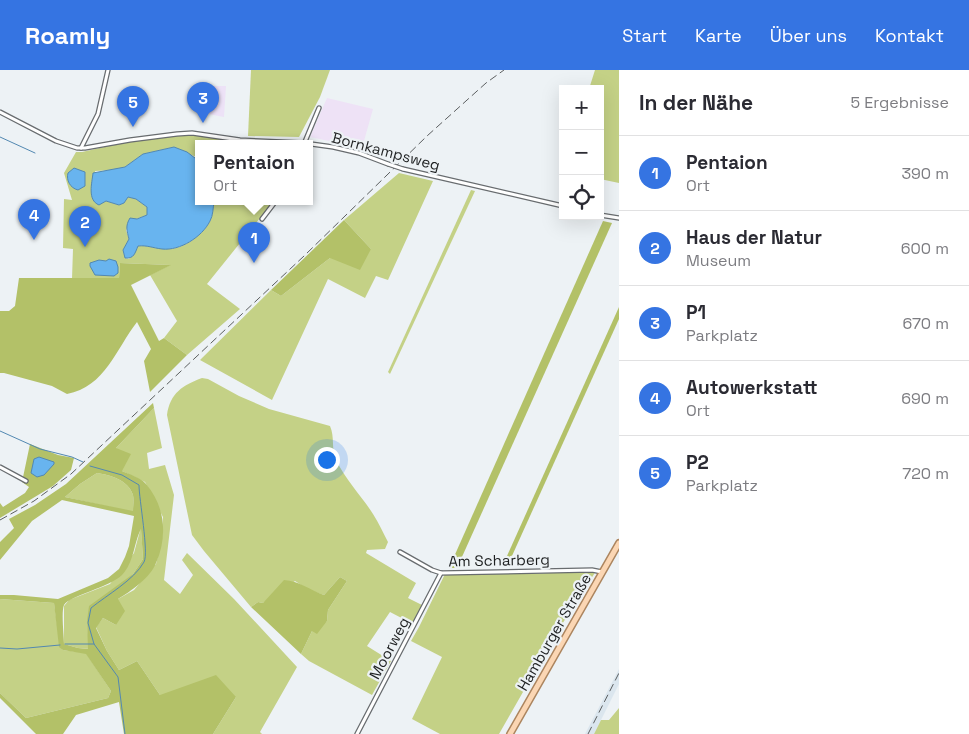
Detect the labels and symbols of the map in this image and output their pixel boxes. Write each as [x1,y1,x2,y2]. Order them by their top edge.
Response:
pin: 3 [187,82,219,123]
pin: 5 [117,86,149,127]
street label: Bornkampsweg [330,127,442,175]
pin: 4 [18,199,50,240]
pin: 2 [69,206,101,247]
pin: 1 [238,222,270,263]
your location [314,447,340,473]
street label: Am Scharberg [448,550,550,570]
street label: Hamburger Straße [513,570,595,694]
street label: Moorweg [365,614,413,682]

